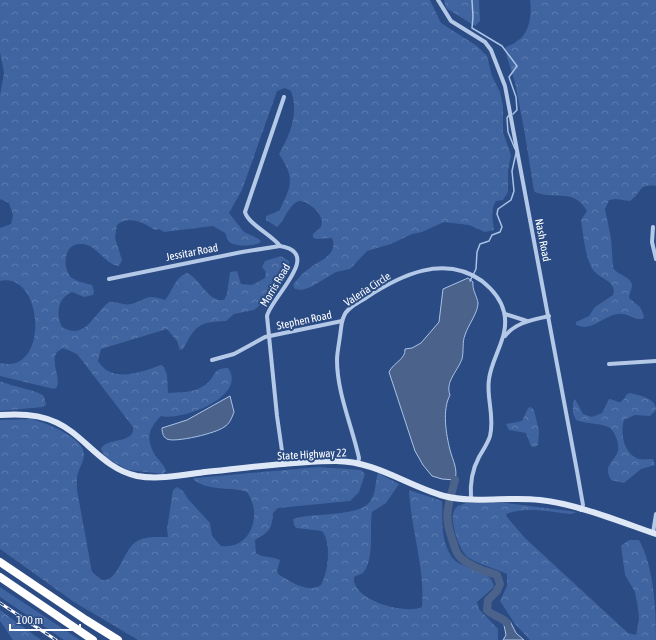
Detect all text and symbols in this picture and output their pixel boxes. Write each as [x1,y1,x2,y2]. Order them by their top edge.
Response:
street label: Nash Road [533,218,553,262]
street label: Jessitar Road [165,241,219,263]
street label: Morris Road [258,261,292,309]
street label: Valeria Circle [342,270,392,308]
street label: Stephen Road [275,308,333,332]
street label: State Highway 22 [277,446,347,462]
scale bar [10,606,80,632]
text: 100 m [16,613,43,627]

